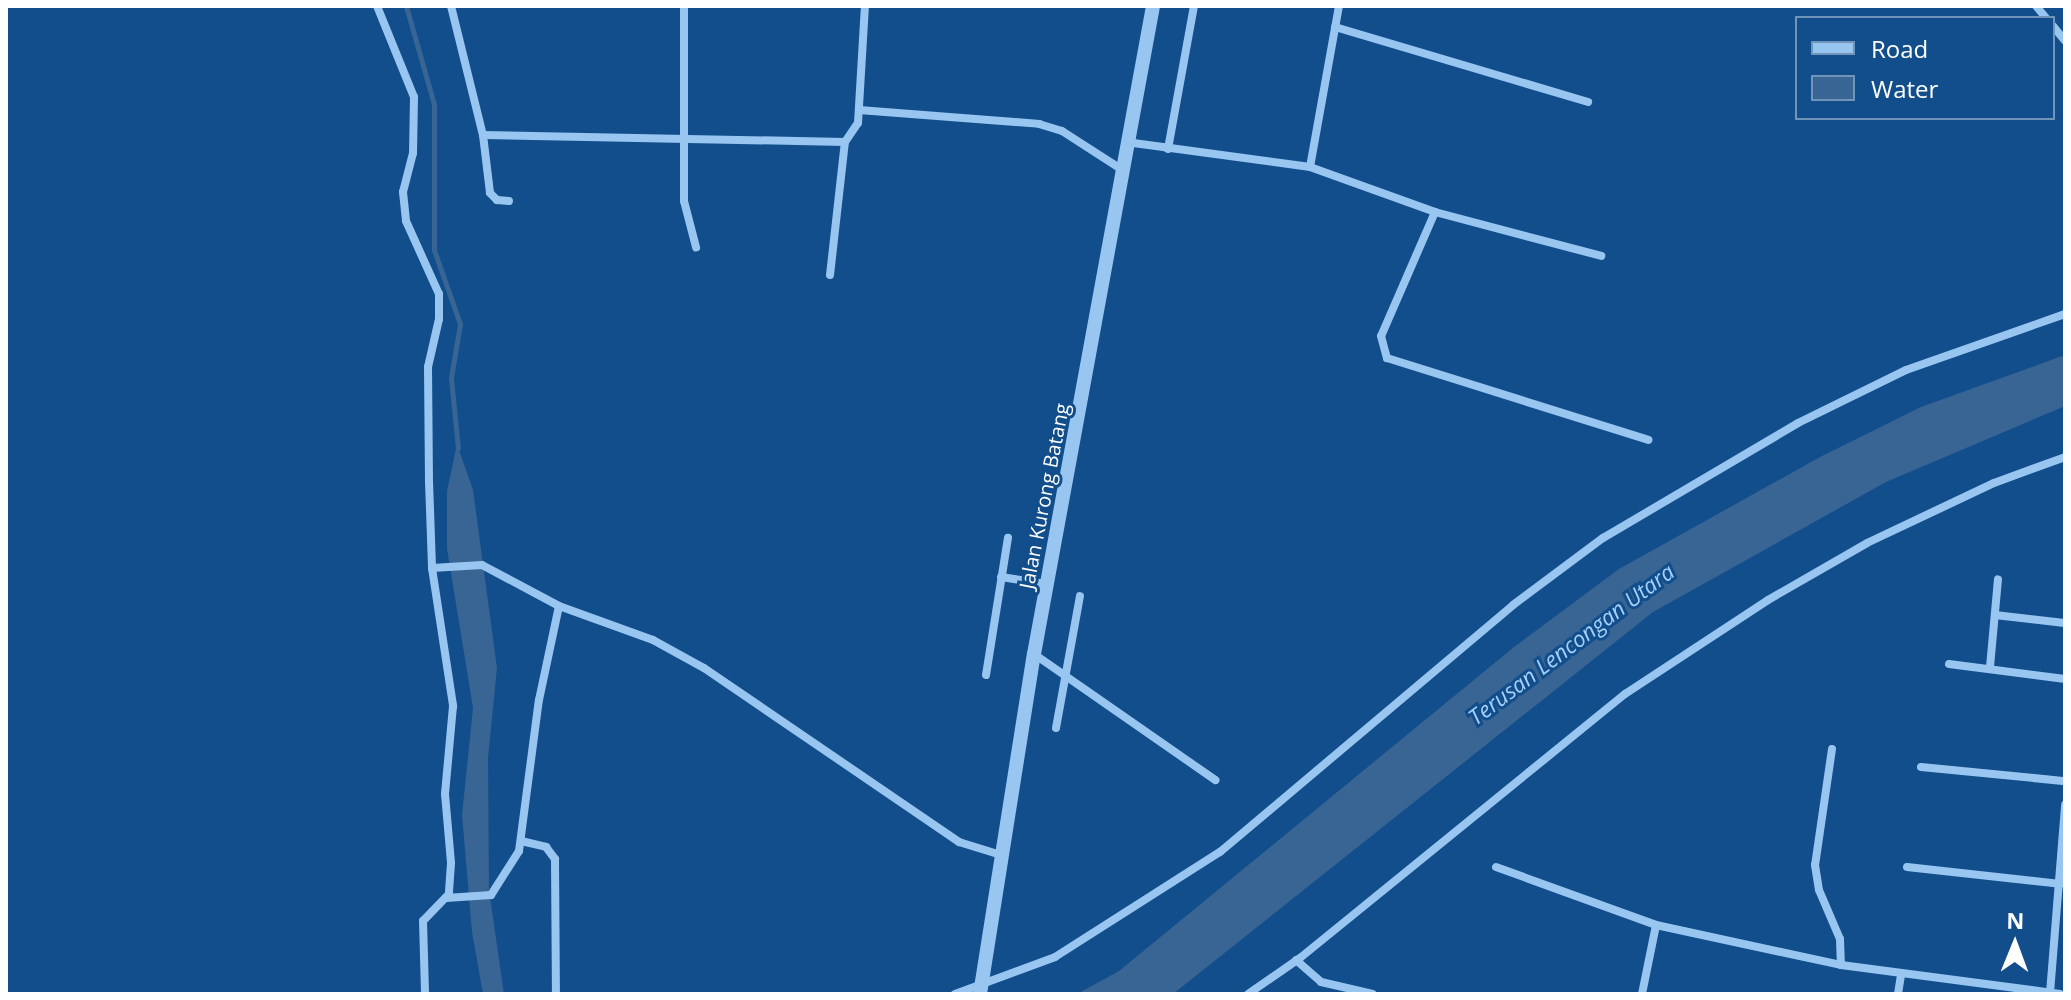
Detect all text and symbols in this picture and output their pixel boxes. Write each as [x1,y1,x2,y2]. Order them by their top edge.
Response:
legend [1795,16,2055,120]
text: Road [1871,32,1928,65]
text: Water [1871,72,1938,105]
street label: Jalan Kurong Batang [1014,401,1074,591]
water label: Terusan Lencongan Utara [1463,558,1679,730]
north arrow [1975,904,2055,984]
text: N [2006,905,2025,935]

